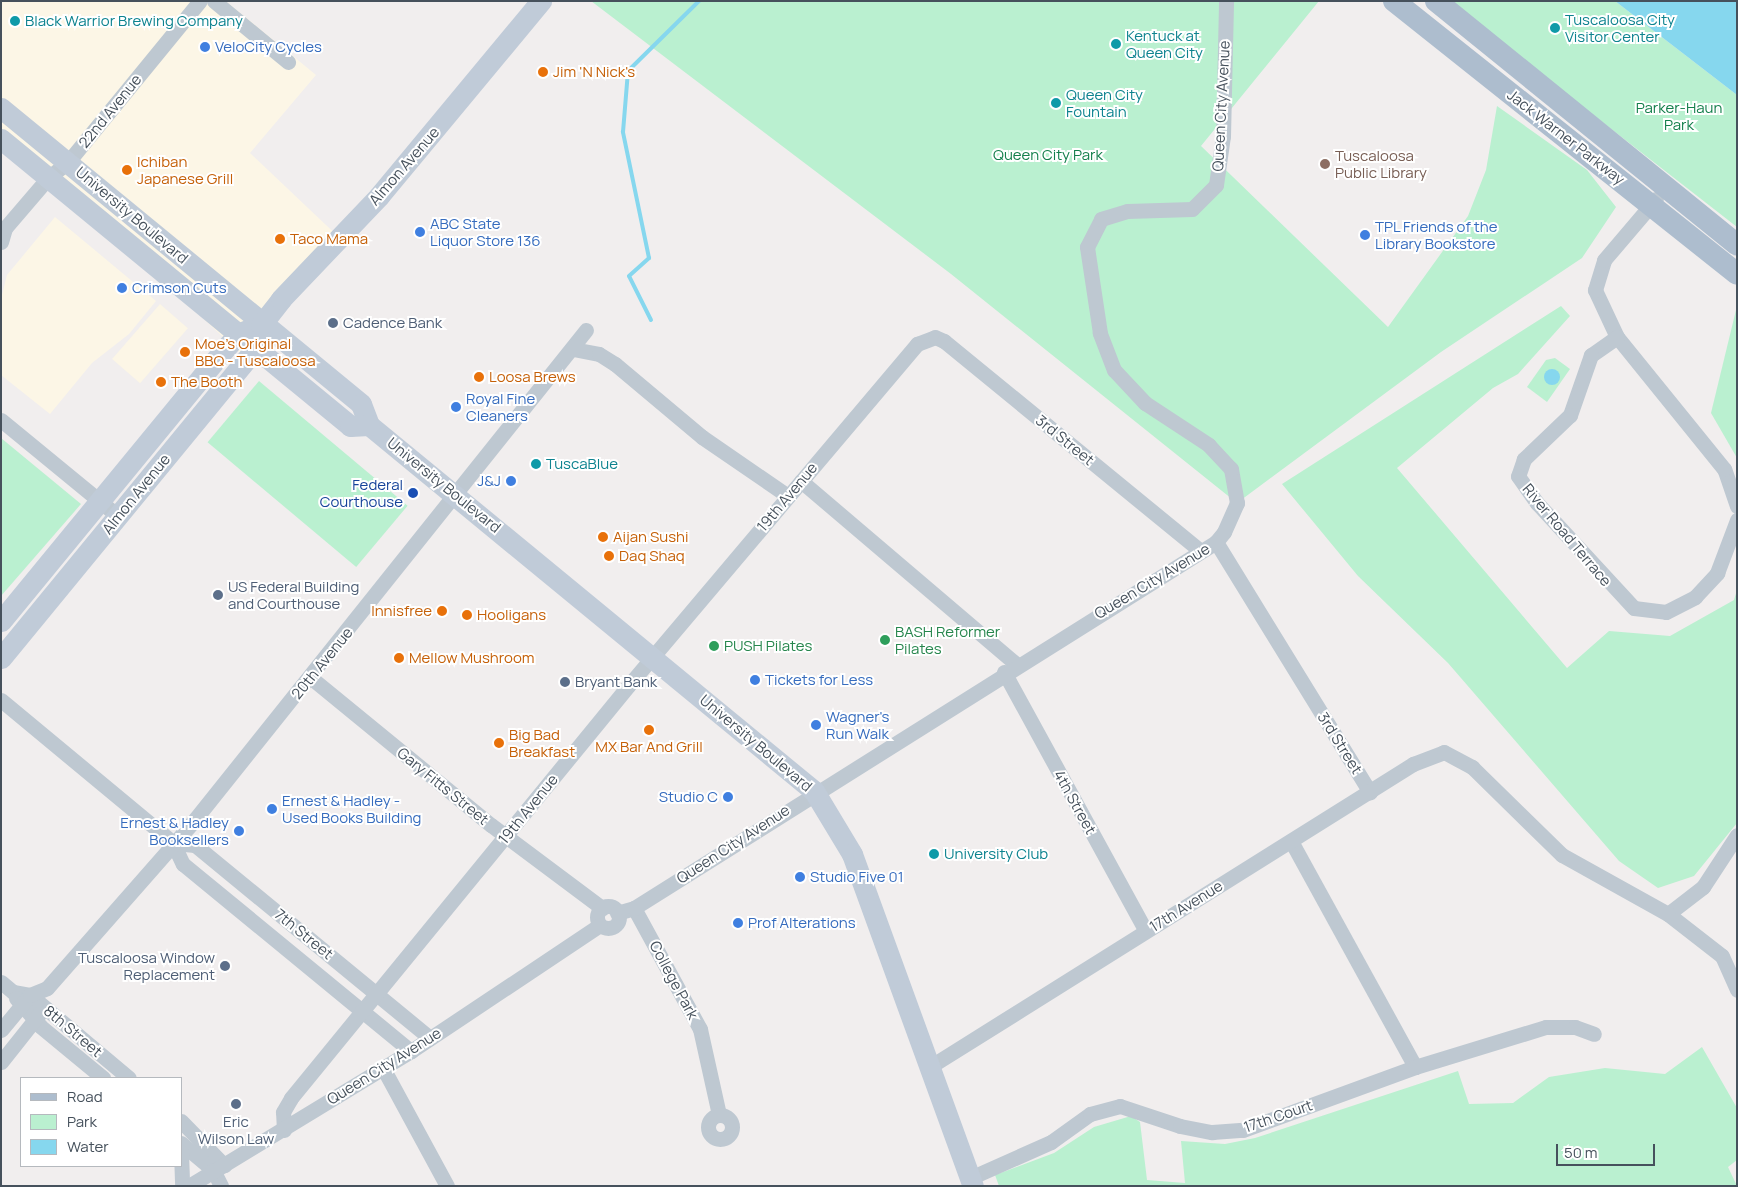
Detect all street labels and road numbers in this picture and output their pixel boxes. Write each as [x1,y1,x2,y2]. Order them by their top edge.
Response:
street label: Queen City Avenue [1209,40,1233,172]
street label: 22nd Avenue [75,71,145,151]
street label: Jack Warner Parkway [1504,86,1628,188]
street label: Almon Avenue [365,123,443,209]
street label: University Boulevard [72,163,192,267]
street label: 3rd Street [1032,411,1098,469]
street label: University Boulevard [384,434,504,536]
street label: Almon Avenue [98,450,174,538]
street label: 19th Avenue [753,459,821,535]
street label: River Road Terrace [1519,480,1615,590]
street label: Queen City Avenue [1091,539,1213,623]
street label: 20th Avenue [288,624,356,702]
street label: University Boulevard [696,691,816,795]
street label: 3rd Street [1314,709,1366,777]
street label: Gary Fitts Street [394,744,492,828]
street label: 4th Street [1050,767,1100,837]
street label: 19th Avenue [494,771,562,847]
street label: Queen City Avenue [673,801,793,887]
street label: 17th Avenue [1146,876,1226,936]
street label: 7th Street [271,905,337,963]
street label: College Park [646,938,702,1022]
street label: 8th Street [40,1001,106,1061]
street label: Queen City Avenue [324,1024,444,1108]
street label: 17th Court [1241,1096,1315,1136]

